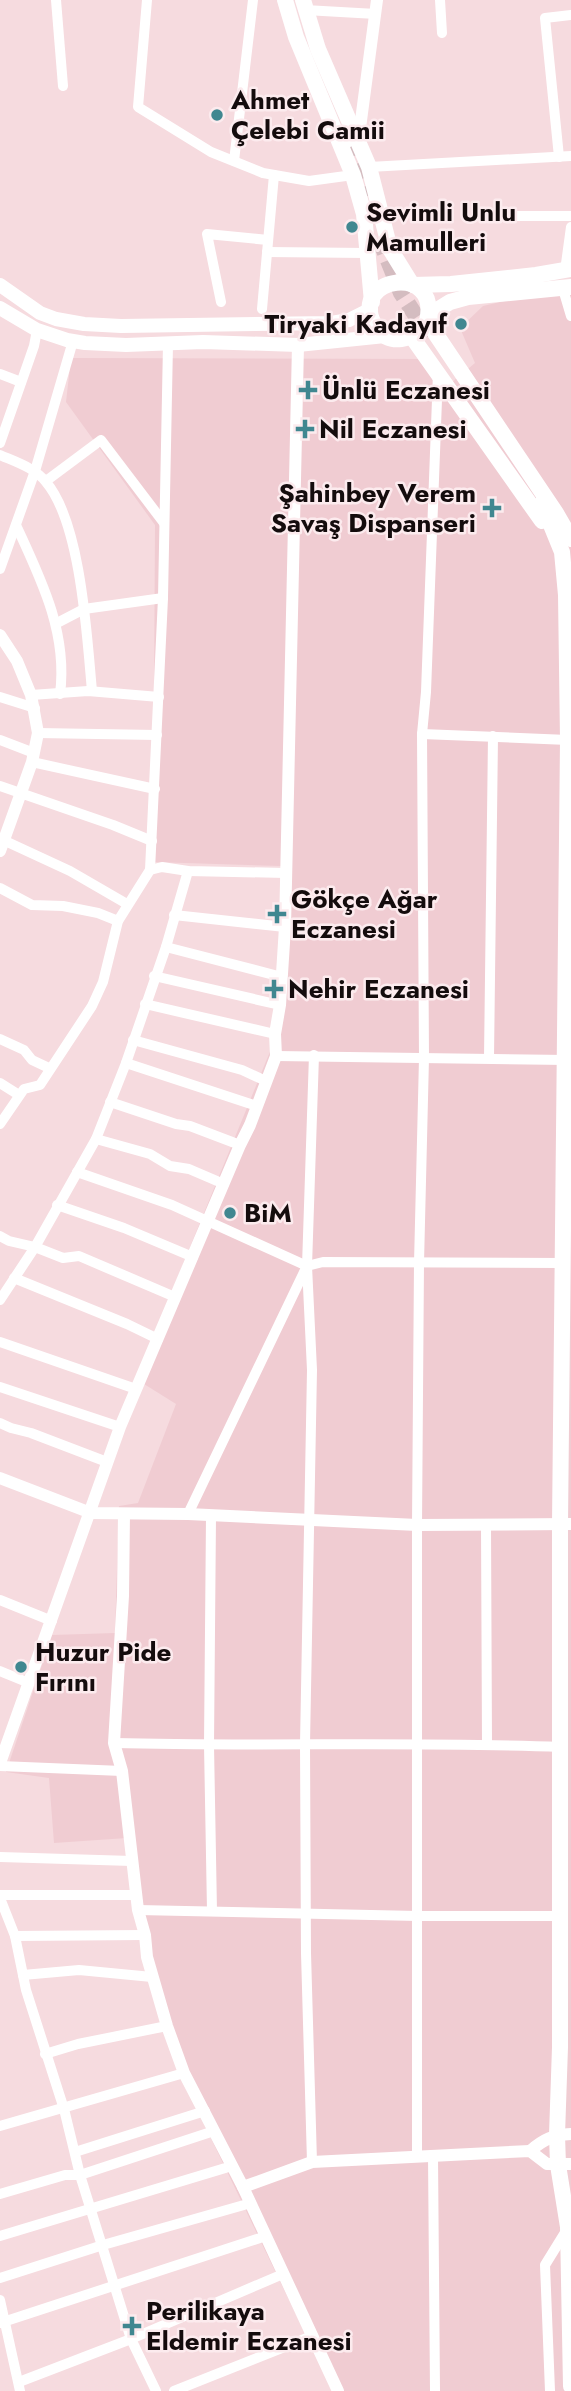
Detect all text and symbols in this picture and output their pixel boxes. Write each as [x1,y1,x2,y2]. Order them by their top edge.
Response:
place label: Ahmet Çelebi Camii [230,81,385,149]
marker: Ahmet Çelebi Camii [209,107,225,123]
place label: Sevimli Unlu Mamulleri [366,193,516,261]
marker: Sevimli Unlu Mamulleri [344,219,360,235]
place label: Tiryaki Kadayıf [264,305,448,343]
marker: Tiryaki Kadayıf [453,316,469,332]
place label: Ünlü Eczanesi [322,371,490,409]
marker: Ünlü Eczanesi [300,382,316,398]
place label: Nil Eczanesi [319,410,467,448]
marker: Nil Eczanesi [297,421,313,437]
place label: Şahinbey Verem Savaş Dispanseri [271,474,476,542]
marker: Şahinbey Verem Savaş Dispanseri [482,498,502,518]
place label: Gökçe Ağar Eczanesi [291,880,438,948]
marker: Gökçe Ağar Eczanesi [269,906,285,922]
place label: Nehir Eczanesi [288,970,469,1008]
marker: Nehir Eczanesi [266,981,282,997]
place label: BiM [244,1194,292,1232]
marker: BiM [222,1205,238,1221]
place label: Huzur Pide Fırını [35,1633,172,1701]
marker: Huzur Pide Fırını [13,1659,29,1675]
place label: Perilikaya Eldemir Eczanesi [146,2292,352,2360]
marker: Perilikaya Eldemir Eczanesi [124,2318,140,2334]

